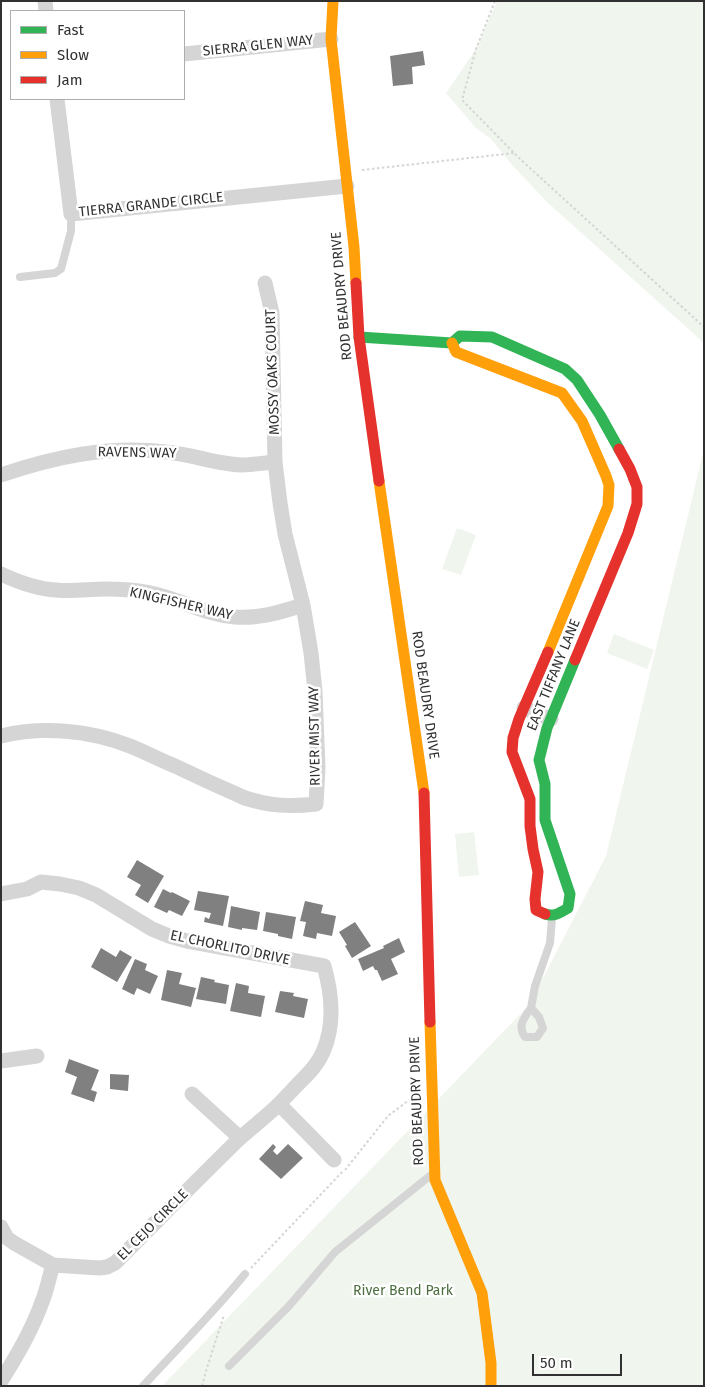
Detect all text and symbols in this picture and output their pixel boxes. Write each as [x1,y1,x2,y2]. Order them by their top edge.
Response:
legend [10,10,185,100]
text: Fast [57,21,84,39]
street label: SIERRA GLEN WAY [202,32,314,60]
text: Slow [57,46,89,64]
text: Jam [57,71,83,89]
street label: TIERRA GRANDE CIRCLE [78,189,224,221]
street label: ROD BEAUDRY DRIVE [328,231,356,361]
street label: MOSSY OAKS COURT [262,309,284,435]
street label: RAVENS WAY [97,444,177,462]
street label: KINGFISHER WAY [128,584,234,624]
street label: EAST TIFFANY LANE [524,617,584,733]
street label: ROD BEAUDRY DRIVE [408,630,442,760]
street label: RIVER MIST WAY [306,686,324,786]
street label: EL CHORLITO DRIVE [169,927,291,969]
street label: ROD BEAUDRY DRIVE [406,1036,428,1166]
street label: EL CEJO CIRCLE [114,1186,192,1264]
park label: River Bend Park [353,1283,453,1299]
scale bar [535,1344,625,1376]
text: 50 m [540,1354,573,1372]

